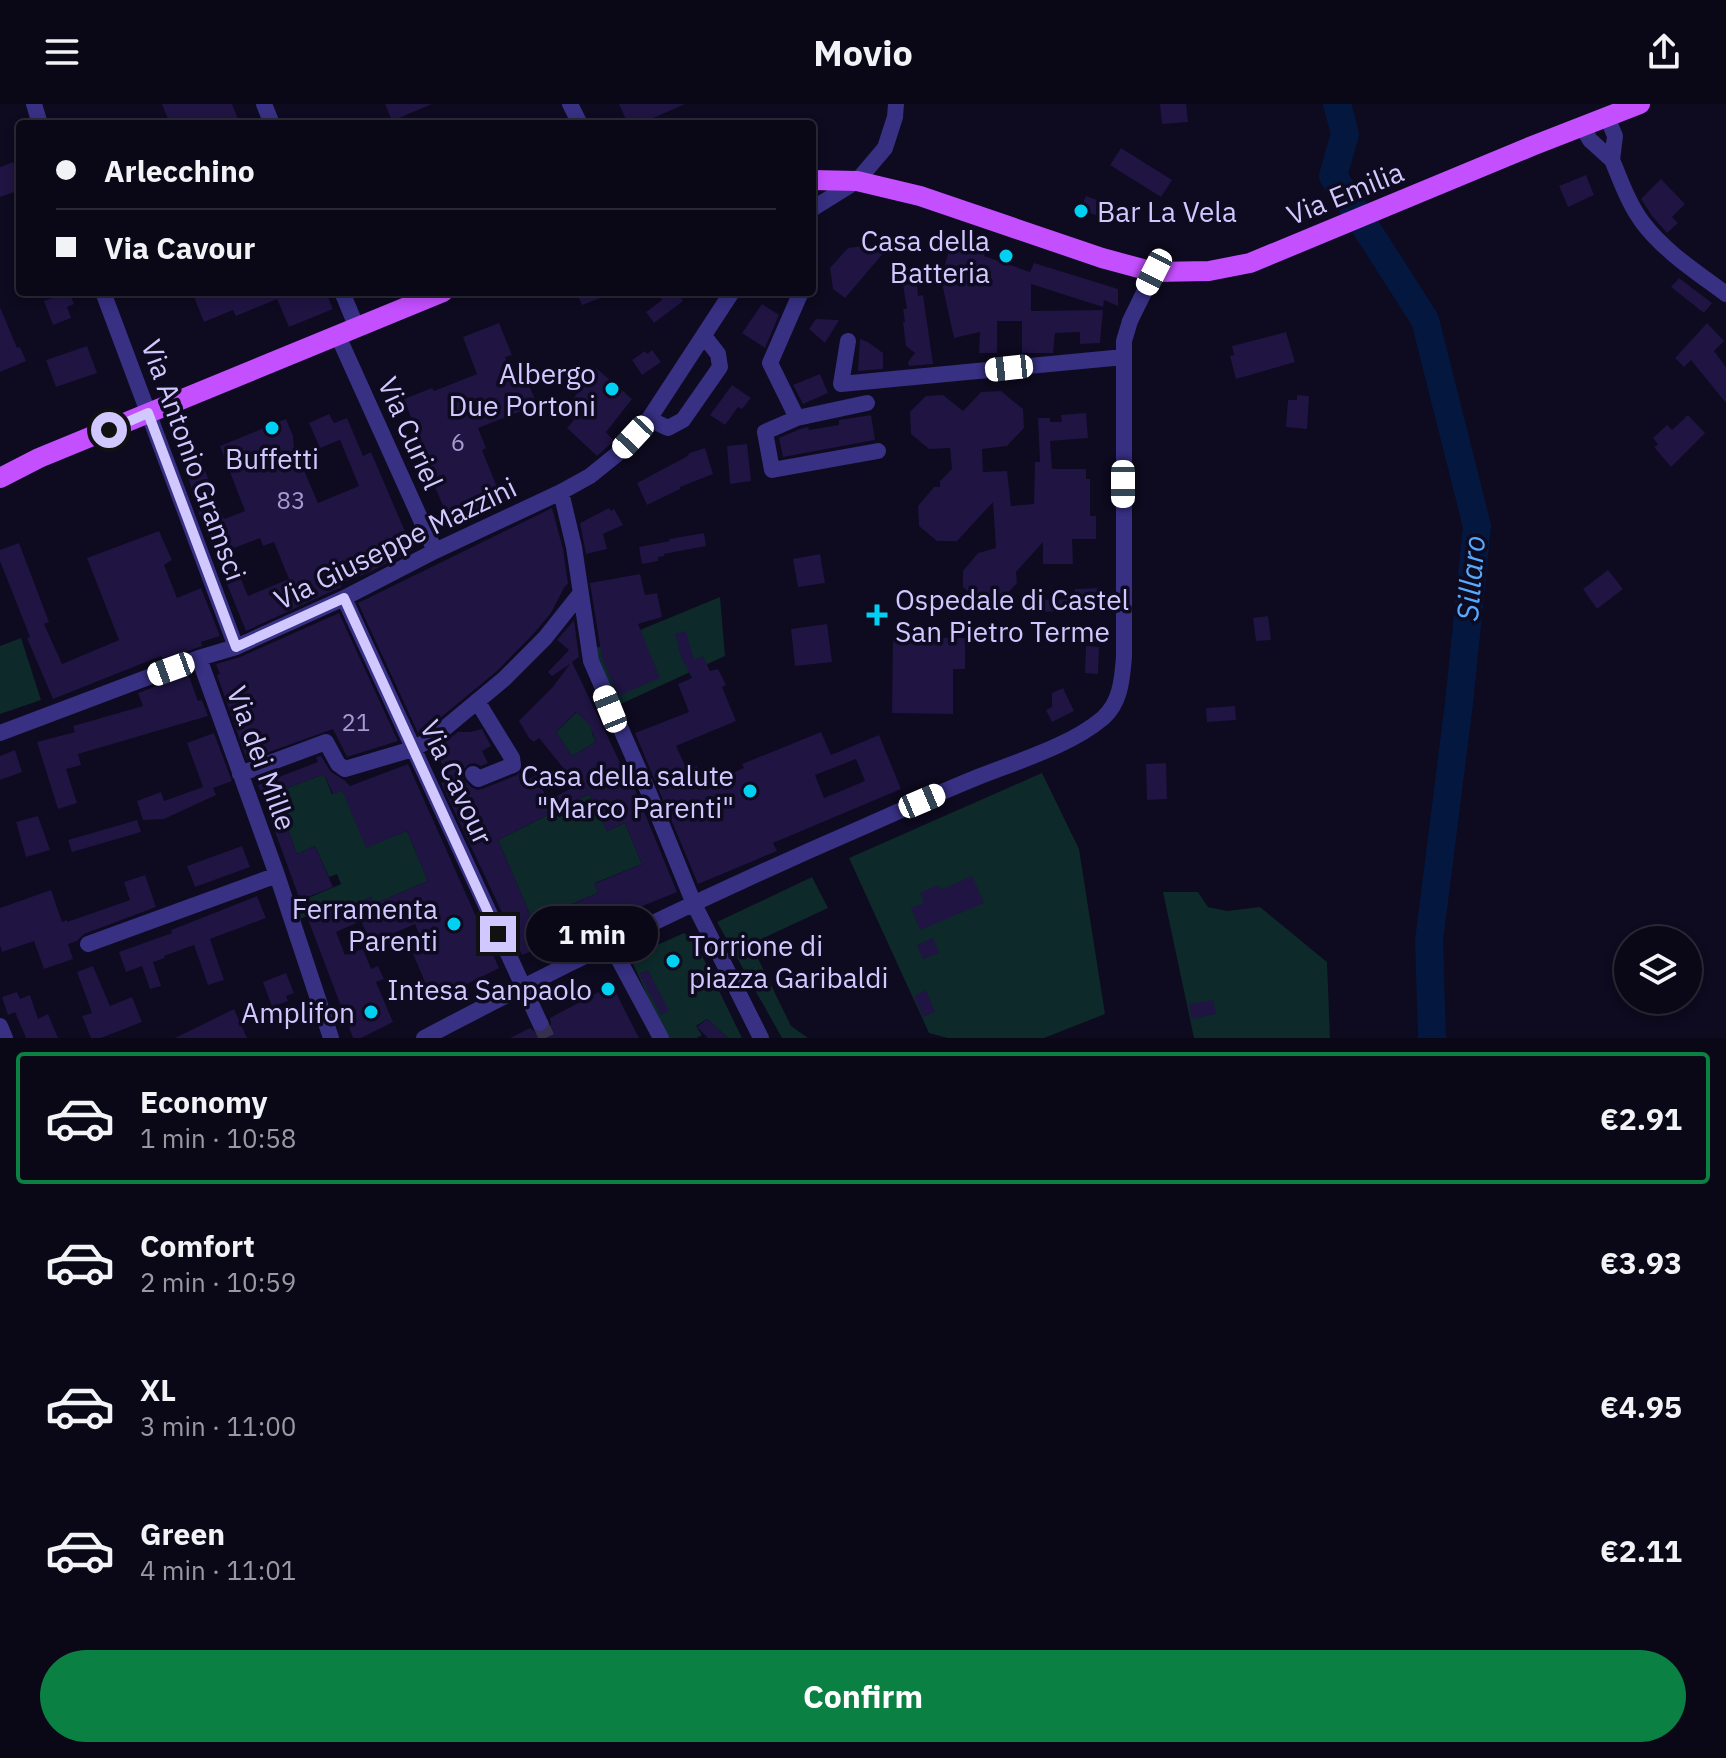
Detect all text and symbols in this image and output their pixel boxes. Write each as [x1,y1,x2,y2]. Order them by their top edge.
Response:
text: Movio [813,29,913,76]
icon: menu [40,30,84,74]
icon: share [1642,30,1686,74]
text: Arlecchino [104,151,255,190]
street label: Via Emilia [1281,153,1409,233]
place label: Bar La Vela [1097,193,1237,230]
marker: Bar La Vela [1072,202,1090,220]
place label: Casa della Batteria [861,222,990,291]
text: Via Cavour [104,228,255,267]
car [1132,245,1176,299]
marker: Casa della Batteria [997,247,1015,265]
street label: Via Antonio Gramsci [133,334,255,586]
car [984,354,1034,382]
place label: Albergo Due Portoni [449,355,596,424]
street label: Via Curiel [370,371,452,495]
marker: Albergo Due Portoni [603,380,621,398]
car [608,411,658,463]
route start [91,412,127,448]
marker: Buffetti [263,419,281,437]
house number: 6 [451,426,465,458]
place label: Buffetti [225,440,319,477]
car [1111,460,1135,508]
street label: Via Giuseppe Mazzini [268,468,522,618]
house number: 83 [277,484,305,516]
water label: Sillaro [1447,534,1493,622]
place label: Ospedale di Castel San Pietro Terme [895,581,1129,650]
marker: Ospedale di Castel San Pietro Terme [866,604,888,626]
car [144,650,198,688]
street label: Via dei Mille [219,681,305,835]
car [590,682,630,736]
house number: 21 [342,706,370,738]
street label: Via Cavour [412,714,502,850]
place label: Casa della salute "Marco Parenti" [521,757,734,826]
car [895,781,949,821]
marker: Casa della salute "Marco Parenti" [741,782,759,800]
place label: Ferramenta Parenti [292,890,438,959]
callout: 1 min [526,906,658,962]
marker: Ferramenta Parenti [445,915,463,933]
route end [480,916,516,952]
text: 1 min [558,917,626,951]
map controls [1614,926,1702,1014]
button: layers [1614,926,1702,1014]
place label: Torrione di piazza Garibaldi [689,927,888,996]
marker: Torrione di piazza Garibaldi [664,952,682,970]
place label: Intesa Sanpaolo [387,971,592,1008]
marker: Intesa Sanpaolo [599,980,617,998]
place label: Amplifon [241,994,355,1031]
marker: Amplifon [362,1003,380,1021]
icon: car [44,1082,116,1154]
text: Economy [140,1082,268,1121]
text: €2.91 [1600,1099,1682,1138]
text: 1 min · 10:58 [140,1121,296,1155]
icon: car [44,1226,116,1298]
text: Comfort [140,1226,255,1265]
text: €3.93 [1600,1243,1682,1282]
text: 2 min · 10:59 [140,1265,296,1299]
icon: car [44,1370,116,1442]
text: XL [140,1370,176,1409]
text: €4.95 [1600,1387,1682,1426]
text: 3 min · 11:00 [140,1409,296,1443]
icon: car [44,1514,116,1586]
text: Green [140,1514,225,1553]
text: €2.11 [1600,1531,1682,1570]
text: 4 min · 11:01 [140,1553,296,1587]
button: Confirm [40,1650,1686,1742]

